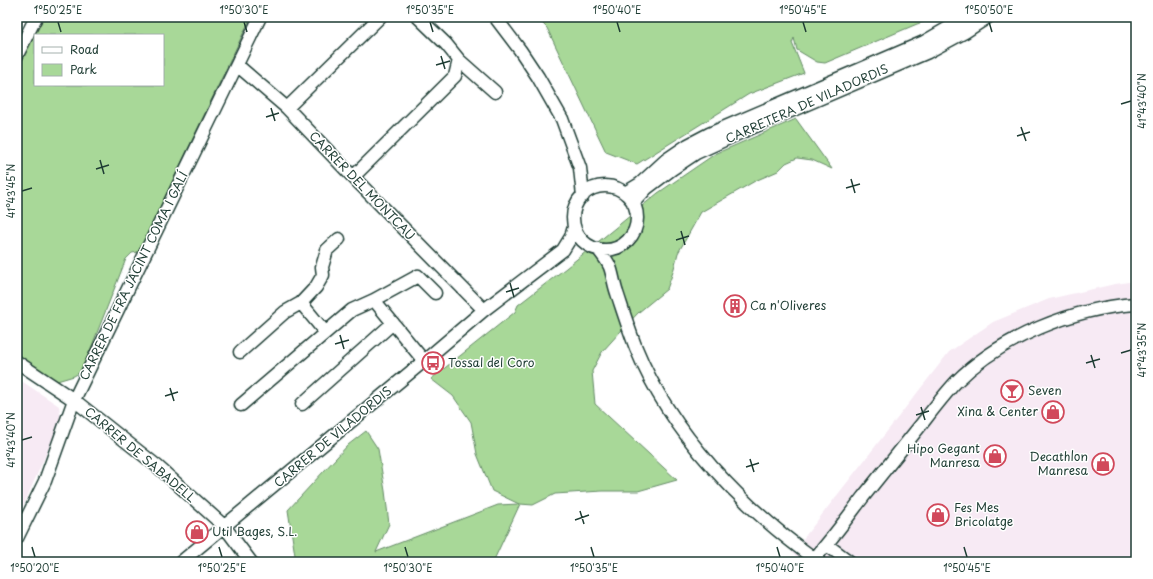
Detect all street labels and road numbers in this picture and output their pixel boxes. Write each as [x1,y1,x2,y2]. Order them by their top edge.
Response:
street label: CARRETERA DE VILADORDIS [722,59,891,147]
street label: CARRER DEL MONTCAU [306,127,420,244]
street label: CARRER DE FRA JACINT COMA I GALÍ [74,168,192,383]
street label: CARRER DE VILADORDIS [270,381,395,491]
street label: CARRER DE SABADELL [81,402,200,506]

